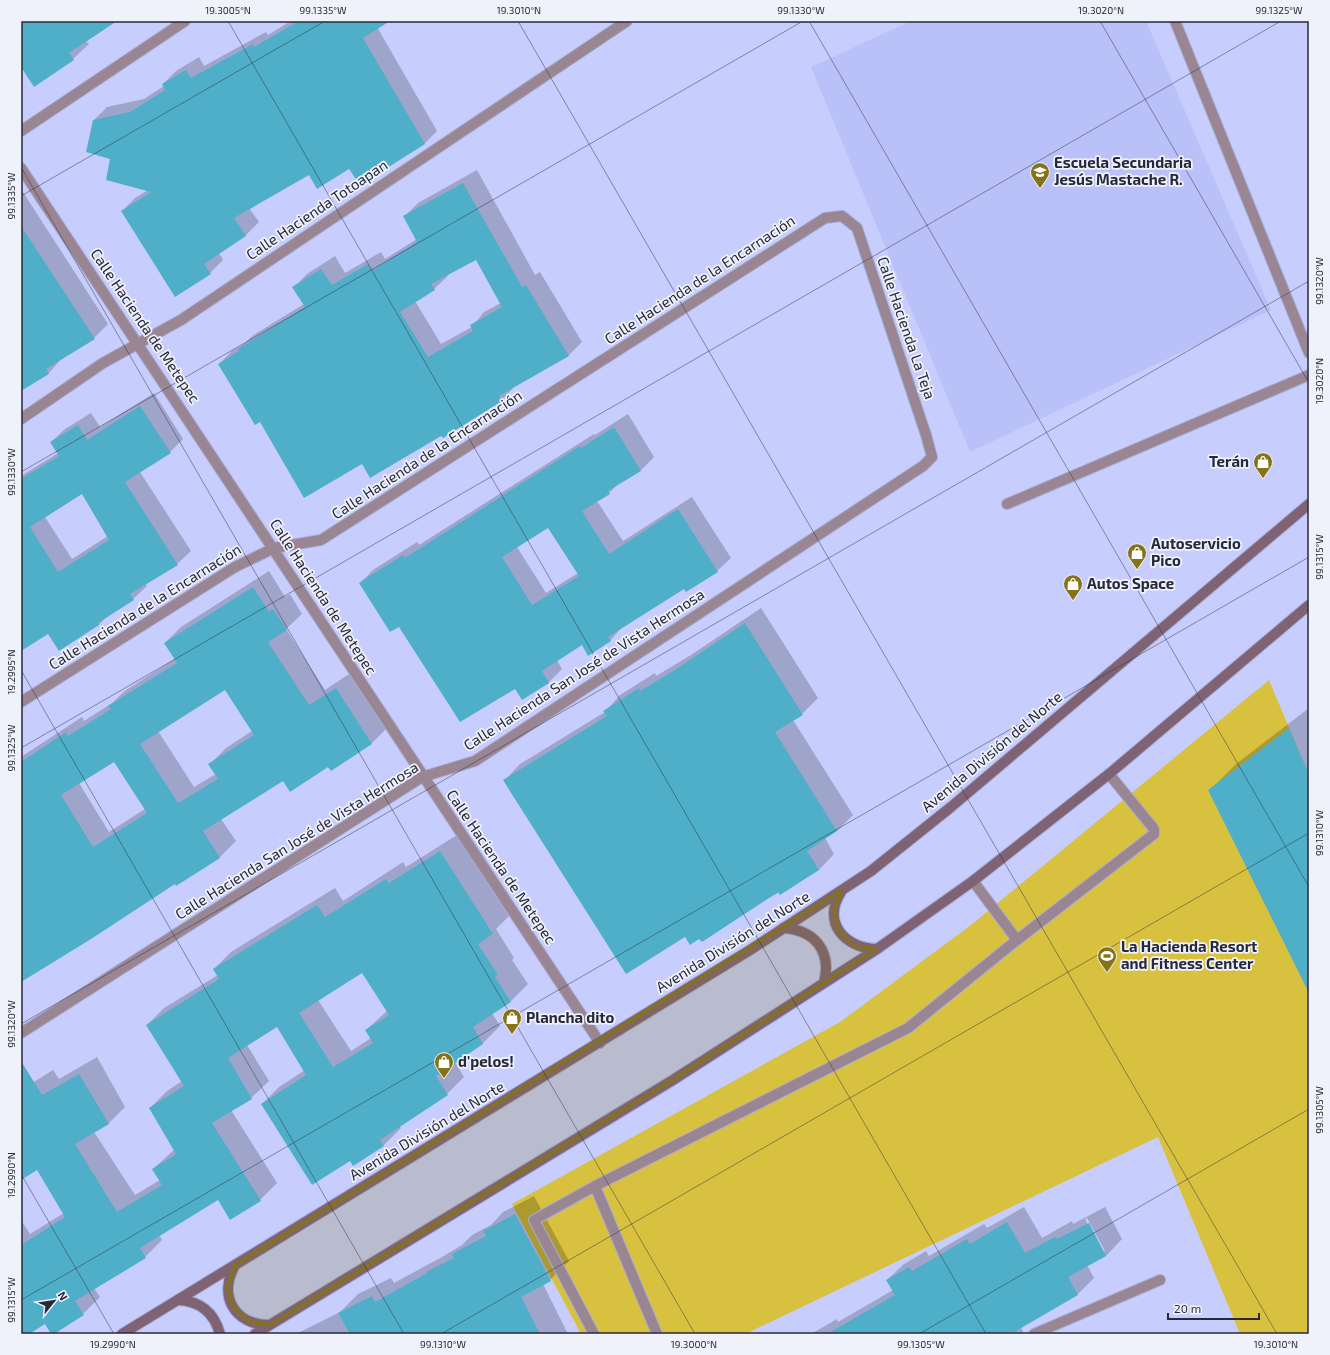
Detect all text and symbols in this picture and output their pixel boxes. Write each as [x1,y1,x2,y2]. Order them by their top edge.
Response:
text: 19.3005°N [205,4,251,16]
text: 99.1335°W [300,4,347,16]
text: 19.3010°N [497,4,541,16]
text: 99.1330°W [777,4,825,16]
text: 19.3020°N [1078,4,1124,16]
text: 99.1325°W [1256,4,1303,16]
place label: Escuela Secundaria Jesús Mastache R. [1054,153,1192,188]
street label: Calle Hacienda Totoapan [242,155,391,263]
school or university icon: Escuela Secundaria Jesús Mastache R. [1029,161,1051,189]
text: 99.1335°W [5,172,17,219]
street label: Calle Hacienda de la Encarnación [601,211,798,348]
street label: Calle Hacienda de Metepec [87,245,204,406]
street label: Calle Hacienda La Teja [873,254,940,402]
text: 99.1320°W [1313,257,1325,305]
text: 19.3020°N [1313,358,1325,404]
street label: Calle Hacienda de la Encarnación [328,386,525,523]
text: 99.1330°W [5,448,17,496]
shop icon: Terán [1252,451,1274,479]
place label: Terán [1209,452,1249,470]
street label: Calle Hacienda de Metepec [267,515,381,678]
place label: Autoservicio Pico [1151,534,1241,569]
text: 99.1315°W [1313,534,1325,580]
street label: Calle Hacienda de la Encarnación [45,539,244,673]
shop icon: Autoservicio Pico [1126,542,1148,570]
shop icon: Autos Space [1062,573,1084,601]
place label: Autos Space [1087,574,1174,592]
street label: Calle Hacienda San José de Vista Hermosa [460,584,707,754]
text: 19.2995°N [5,649,17,695]
street label: Avenida División del Norte [917,687,1065,815]
text: 99.1325°W [5,724,17,771]
street label: Calle Hacienda San José de Vista Hermosa [172,757,421,923]
street label: Calle Hacienda de Metepec [443,786,560,947]
text: 99.1310°W [1313,810,1325,856]
street label: Avenida División del Norte [652,886,813,996]
place label: La Hacienda Resort and Fitness Center [1121,937,1257,972]
sports icon: La Hacienda Resort and Fitness Center [1096,945,1118,973]
text: 99.1320°W [5,1000,17,1048]
shop icon: Plancha dito [501,1007,523,1035]
place label: Plancha dito [526,1008,614,1026]
shop icon: d'pelos! [433,1051,455,1079]
place label: d'pelos! [458,1052,514,1070]
street label: Avenida División del Norte [346,1077,507,1184]
text: 99.1305°W [1313,1086,1325,1134]
text: 19.2990°N [5,1152,17,1198]
text: 99.1315°W [5,1277,17,1323]
north arrow [34,1281,74,1321]
text: N [55,1289,71,1302]
scale bar [1168,1295,1259,1321]
text: 20 m [1174,1301,1201,1315]
text: 19.2990°N [90,1338,136,1350]
text: 99.1310°W [420,1338,466,1350]
text: 19.3000°N [671,1338,717,1350]
text: 99.1305°W [897,1338,945,1350]
text: 19.3010°N [1254,1338,1298,1350]

